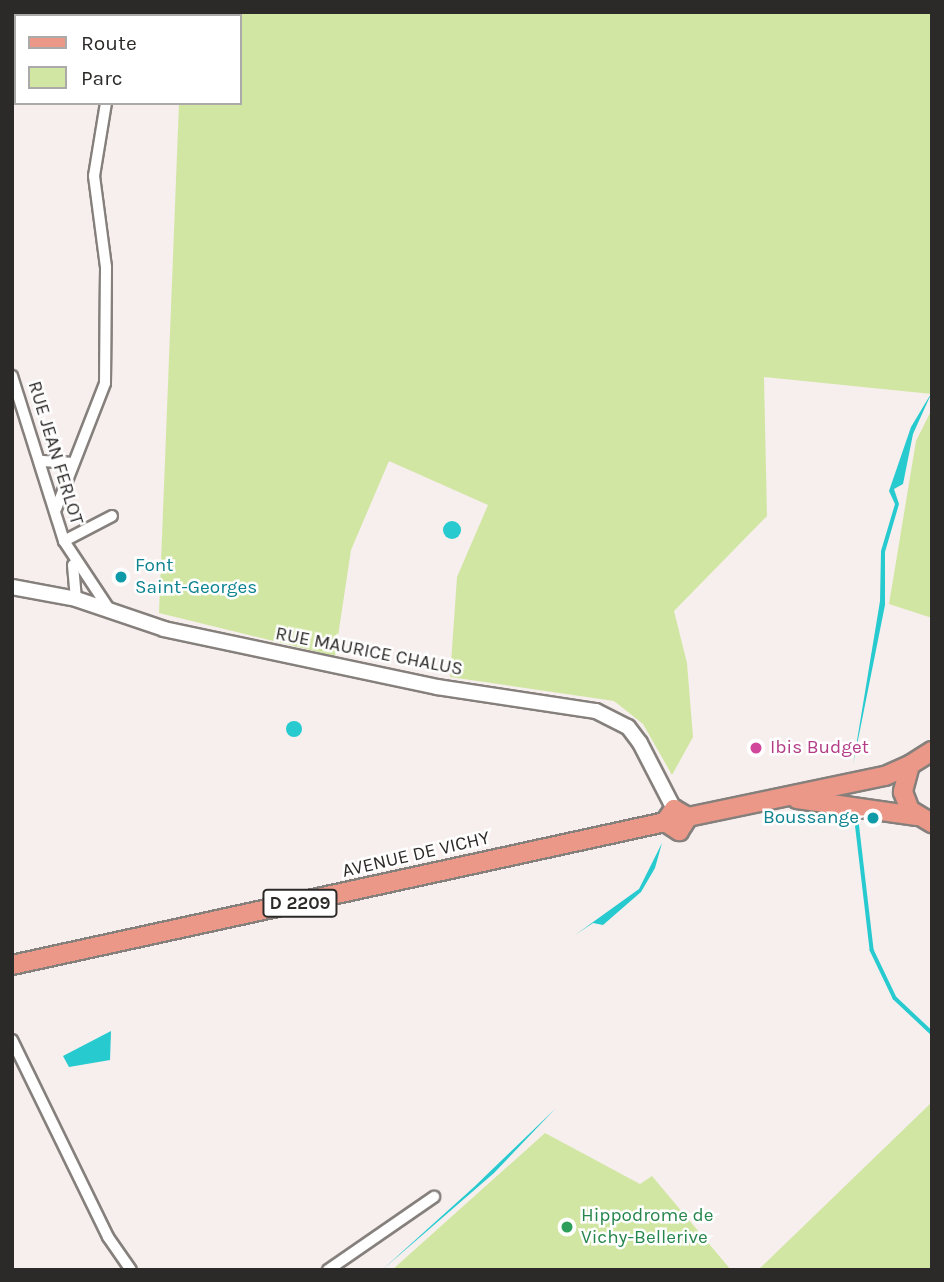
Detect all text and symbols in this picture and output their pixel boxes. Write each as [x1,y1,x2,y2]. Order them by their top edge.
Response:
legend [14,14,242,105]
text: Route [81,31,137,55]
text: Parc [81,66,123,90]
street label: RUE JEAN FERLOT [22,378,88,528]
place label: Font Saint-Georges [135,555,257,599]
marker: Font Saint-Georges [113,569,129,585]
street label: RUE MAURICE CHALUS [273,623,465,681]
place label: Ibis Budget [770,737,869,759]
marker: Ibis Budget [748,740,764,756]
place label: Boussange [763,807,859,829]
marker: Boussange [865,810,881,826]
street label: AVENUE DE VICHY [340,827,492,883]
road number: D 2209 [262,888,338,918]
place label: Hippodrome de Vichy-Bellerive [581,1205,714,1249]
marker: Hippodrome de Vichy-Bellerive [559,1219,575,1235]

